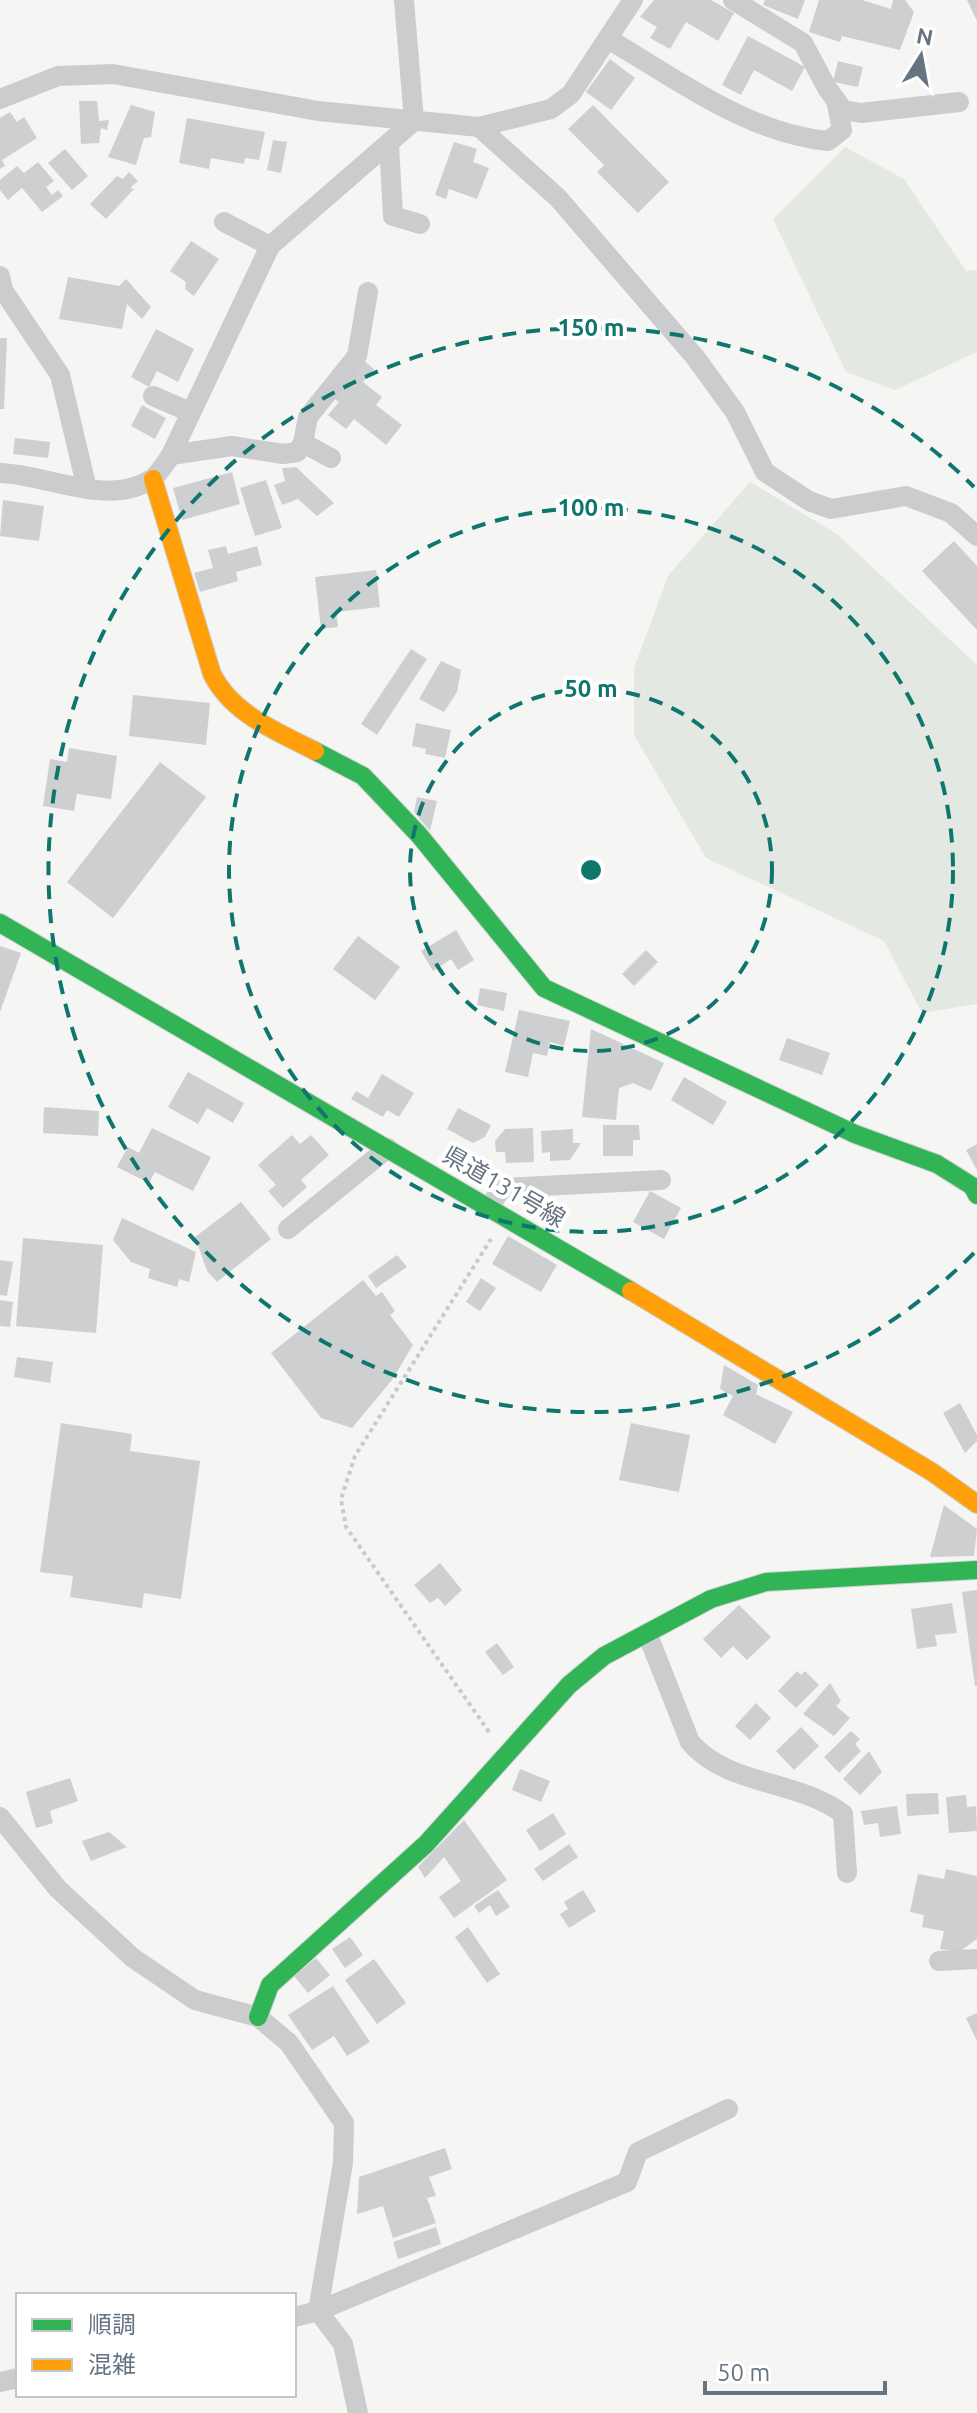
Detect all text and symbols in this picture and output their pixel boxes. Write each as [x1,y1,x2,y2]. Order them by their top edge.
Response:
north arrow [881,16,961,96]
text: N [914,22,935,50]
text: 150 m [558,314,624,341]
text: 100 m [558,494,624,521]
text: 50 m [564,675,618,702]
centre of rings [577,856,605,884]
street label: 県道131号線 [438,1141,570,1232]
legend [16,2293,296,2397]
text: 順調 [88,2311,136,2338]
scale bar [705,2345,885,2395]
text: 混雑 [88,2351,136,2378]
text: 50 m [717,2359,770,2386]

